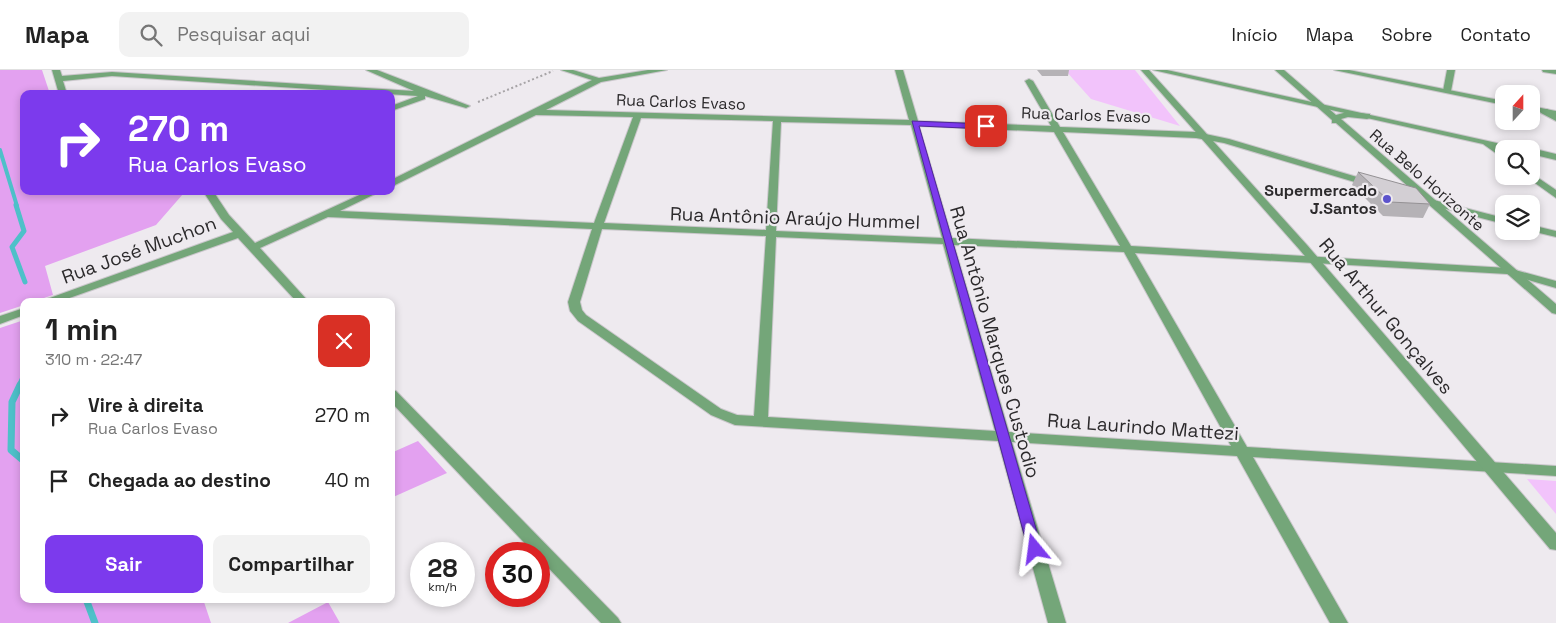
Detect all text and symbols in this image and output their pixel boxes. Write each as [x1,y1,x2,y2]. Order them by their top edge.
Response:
search box [119,12,469,57]
text: Mapa [25,19,89,50]
icon: search [137,21,165,49]
text: Pesquisar aqui [177,22,310,47]
text: Início [1232,23,1278,46]
text: Mapa [1306,23,1354,46]
text: Sobre [1382,23,1432,46]
text: Contato [1460,23,1531,46]
north arrow [1495,85,1540,130]
map controls [1495,85,1540,240]
street label: Rua Carlos Evaso [616,89,746,115]
street label: Rua Carlos Evaso [1021,102,1151,128]
pin [965,105,1007,147]
text: 270 m [128,107,229,151]
icon: right [45,110,110,175]
icon: arrive [972,112,1000,140]
street label: Rua Belo Horizonte [1365,124,1489,236]
button: search [1495,140,1540,185]
text: Rua Carlos Evaso [128,150,307,178]
place label: Supermercado J.Santos [1264,180,1377,219]
marker: Supermercado J.Santos [1381,193,1393,205]
button: layers [1495,195,1540,240]
street label: Rua Antônio Araújo Hummel [669,201,921,235]
street label: Rua Antônio Marques Custodio [944,203,1046,481]
street label: Rua José Muchon [58,210,220,290]
street label: Rua Arthur Gonçalves [1313,233,1459,399]
text: 1 min [45,310,118,349]
button: close [318,315,370,367]
text: 310 m · 22:47 [45,349,142,370]
text: Vire à direita [88,393,204,418]
icon: right [45,402,73,430]
text: 270 m [315,403,370,428]
street label: Rua Laurindo Mattezi [1046,408,1240,446]
text: Rua Carlos Evaso [88,418,218,439]
icon: arrive [45,467,73,495]
text: Chegada ao destino [88,468,271,493]
text: 40 m [325,468,370,493]
position arrow [1008,522,1060,574]
button: Sair [45,535,203,593]
button: Compartilhar [213,535,370,593]
speed limit sign: 30 [485,542,550,607]
text: 28 [428,552,457,584]
text: km/h [428,579,457,595]

